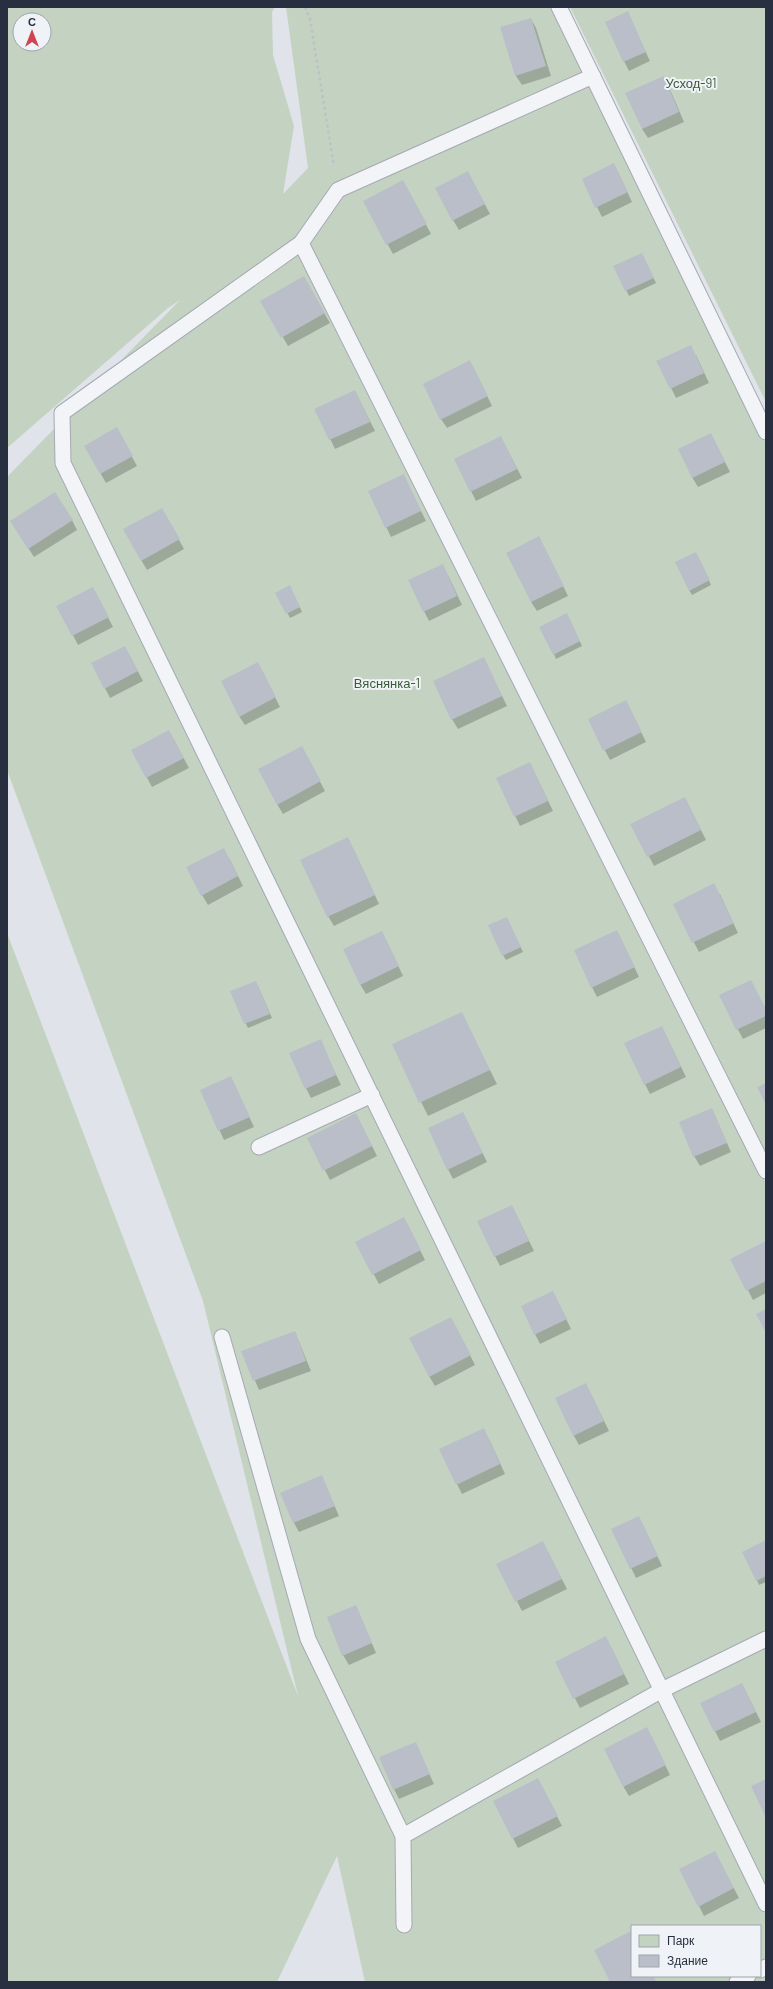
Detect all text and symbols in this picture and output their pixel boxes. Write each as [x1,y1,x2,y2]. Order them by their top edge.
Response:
north arrow [12,12,52,52]
text: С [28,15,36,28]
park label: Усход-91 [666,75,716,91]
park label: Вяснянка-1 [354,675,420,691]
legend [631,1925,761,1977]
text: Парк [667,1933,695,1948]
text: Здание [667,1953,708,1968]

